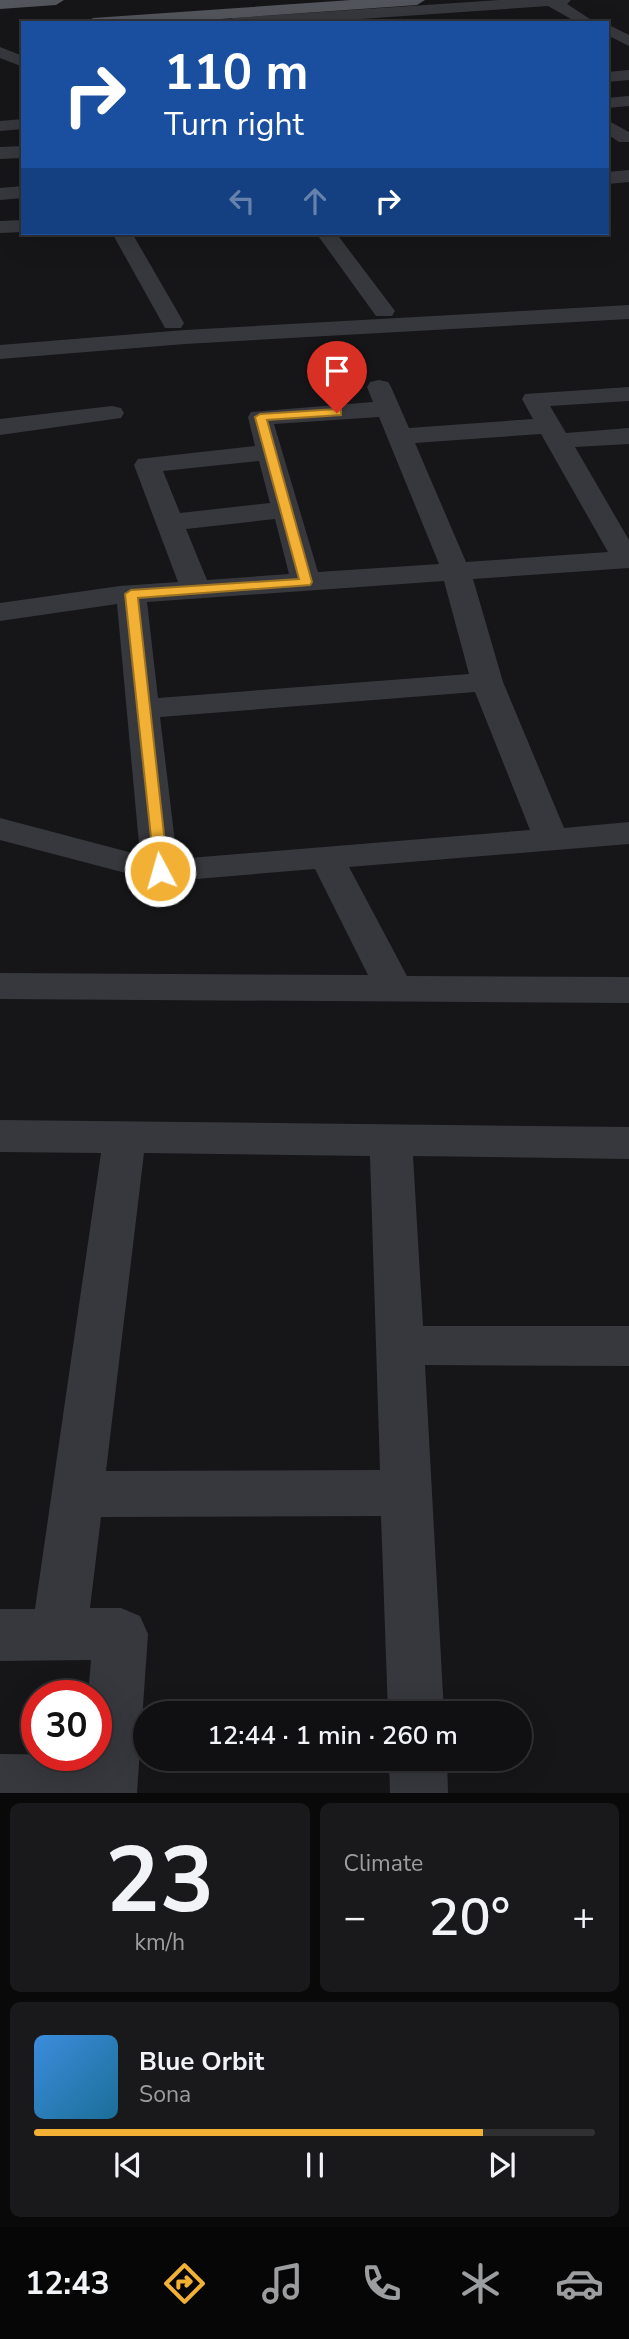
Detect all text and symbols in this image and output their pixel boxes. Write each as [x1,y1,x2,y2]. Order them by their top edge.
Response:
text: 110 m [164,39,308,106]
icon: right [49,49,140,140]
text: Turn right [164,103,304,146]
icon: left [223,182,261,220]
icon: ahead [296,182,334,220]
icon: right [369,182,407,220]
pin [307,341,367,413]
icon: arrive [318,352,356,390]
position arrow [123,834,197,908]
speed limit sign: 30 [21,1680,112,1771]
text: 12:44 · 1 min · 260 m [207,1718,458,1753]
text: 23 [105,1819,214,1943]
text: Climate [344,1848,423,1879]
text: 20° [428,1882,510,1953]
text: − [344,1892,366,1943]
text: + [572,1892,595,1943]
text: km/h [134,1927,185,1958]
text: Blue Orbit [139,2044,264,2079]
text: Sona [139,2079,191,2110]
icon: previous [109,2146,147,2184]
icon: pause [296,2146,334,2184]
icon: next [483,2146,521,2184]
icon: directions [160,2259,209,2308]
icon: music [258,2259,307,2308]
icon: phone [357,2259,406,2308]
icon: climate [456,2259,505,2308]
icon: car [555,2259,604,2308]
text: 12:43 [25,2262,110,2305]

